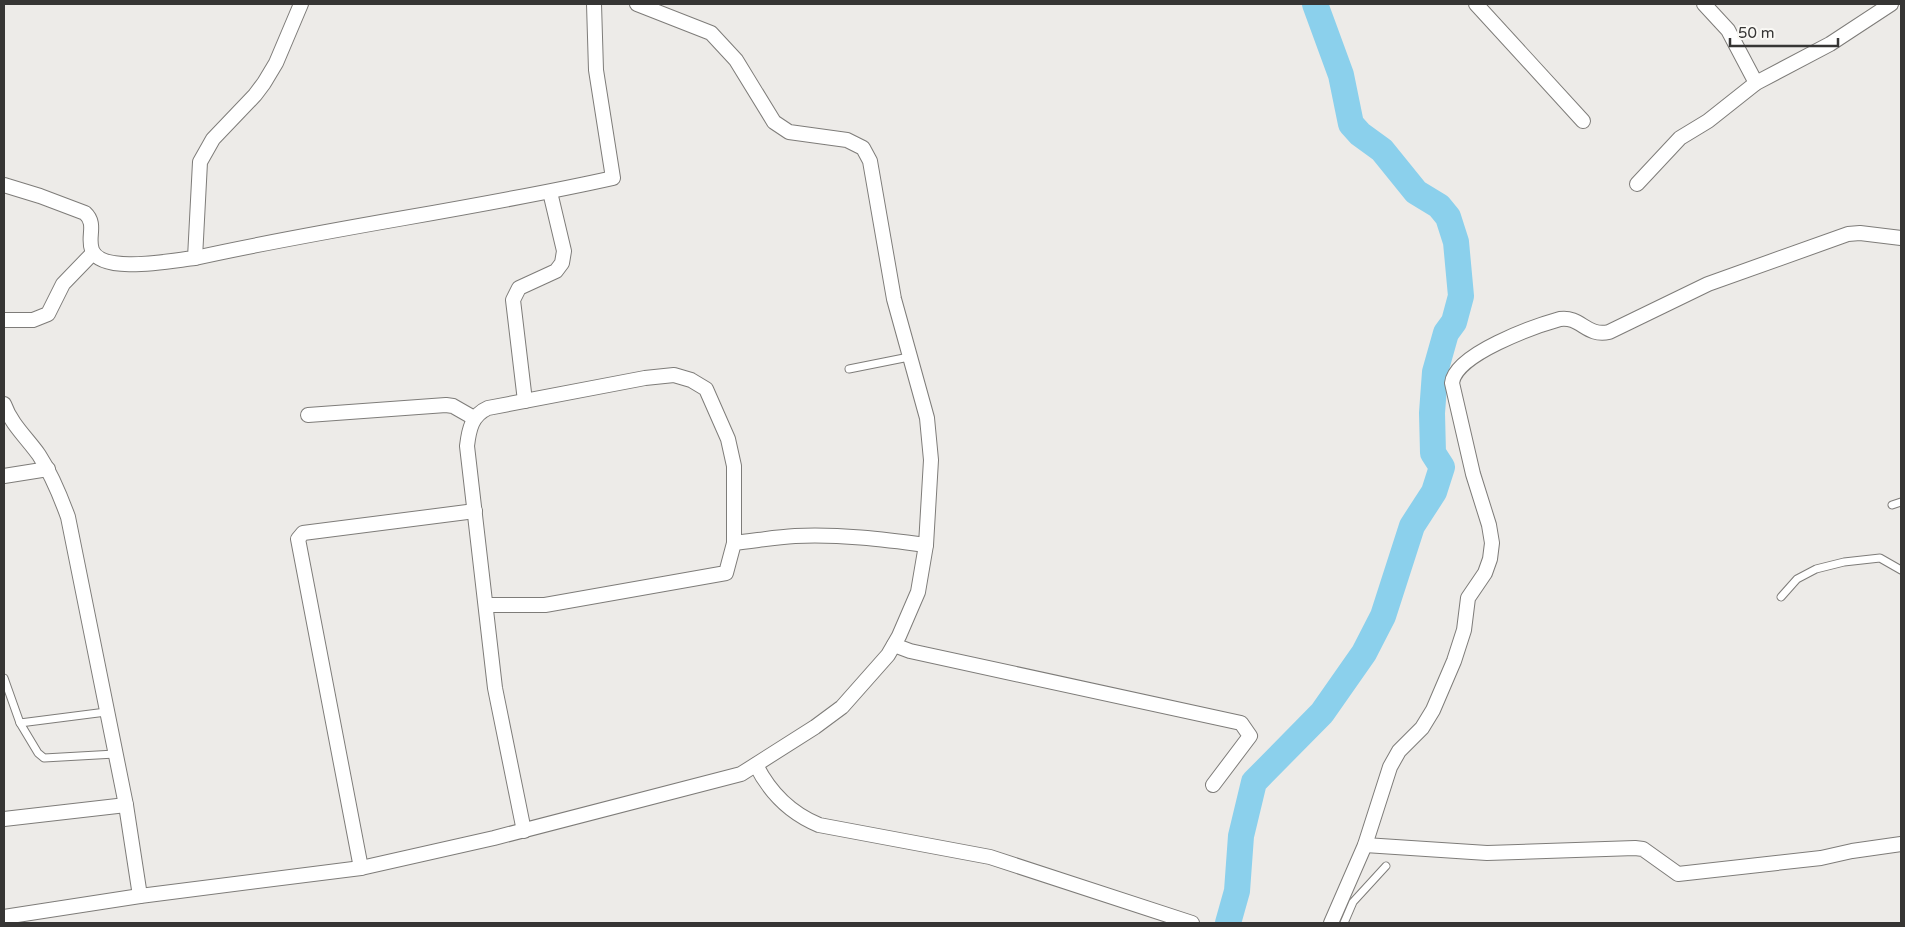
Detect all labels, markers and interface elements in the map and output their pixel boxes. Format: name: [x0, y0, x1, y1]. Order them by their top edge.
scale bar: [1730, 15, 1838, 47]
text: 50 m: [1738, 24, 1775, 42]

